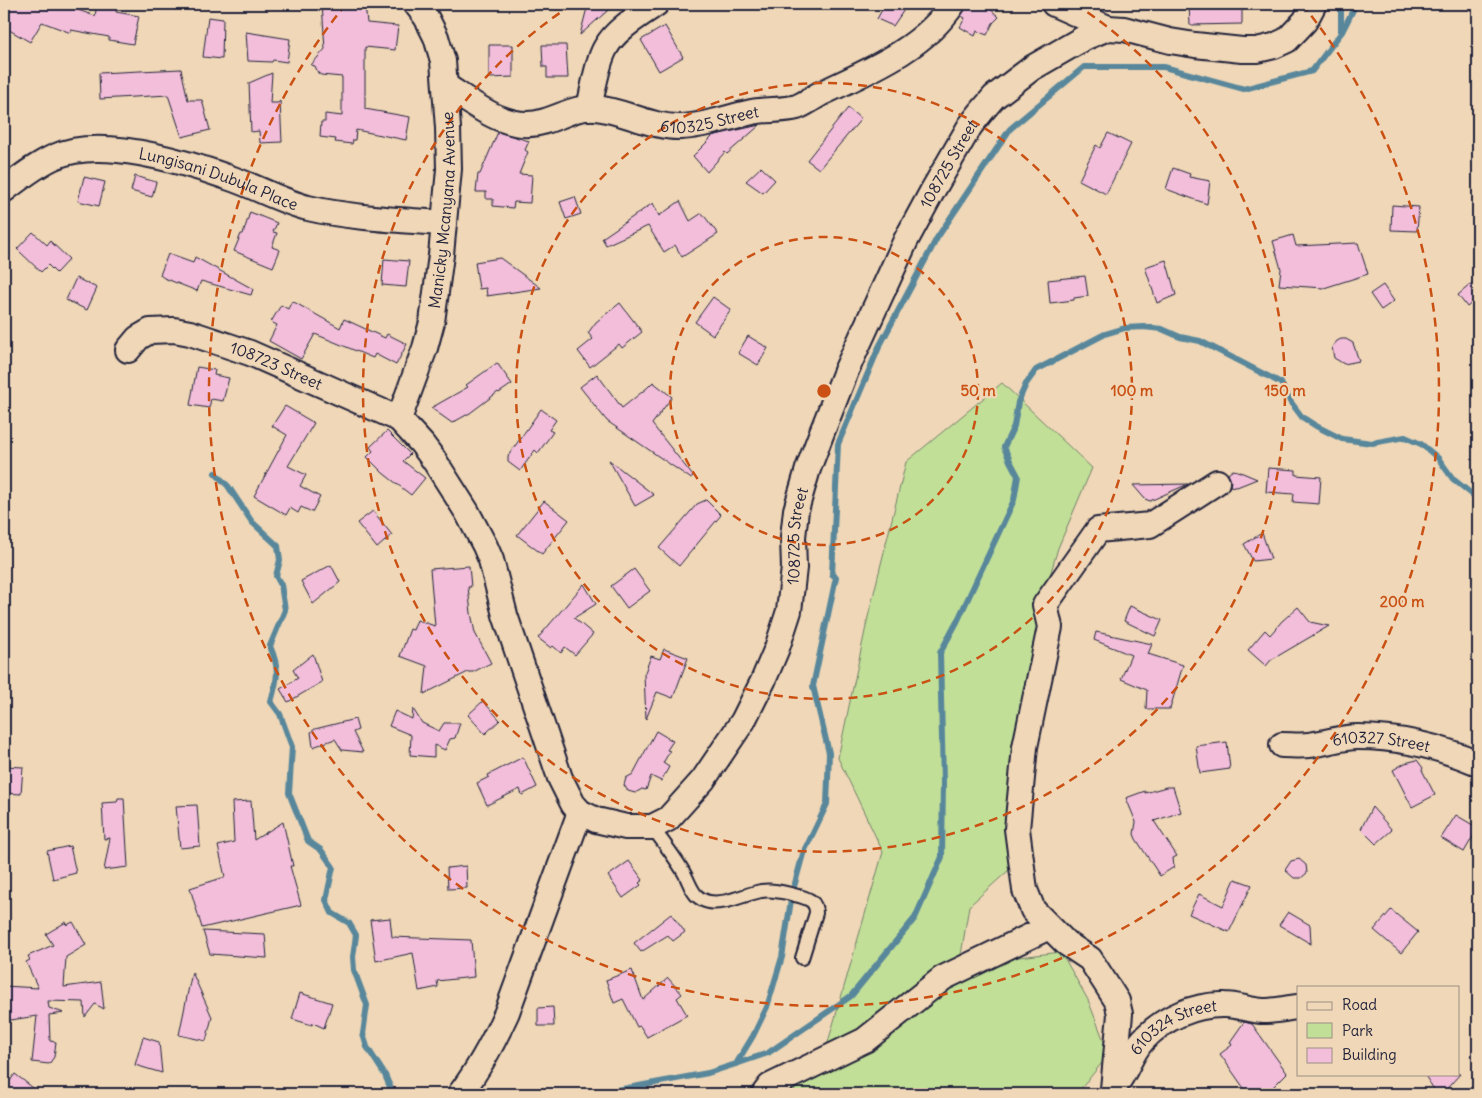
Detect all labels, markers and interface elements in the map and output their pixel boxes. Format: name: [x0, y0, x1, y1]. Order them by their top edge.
street label: 610325 Street: [659, 101, 760, 137]
street label: Manicky Mcanyana Avenue: [424, 111, 459, 310]
street label: 108725 Street: [915, 115, 982, 211]
street label: Lungisani Dubula Place: [137, 143, 301, 214]
street label: 108723 Street: [228, 337, 326, 394]
text: 50 m: [960, 381, 996, 400]
text: 100 m: [1111, 381, 1153, 400]
text: 150 m: [1264, 381, 1306, 400]
centre of rings: [815, 382, 833, 400]
street label: 108725 Street: [782, 484, 812, 586]
text: 200 m: [1380, 592, 1424, 611]
street label: 610327 Street: [1330, 727, 1433, 756]
legend: [1297, 986, 1460, 1076]
street label: 610324 Street: [1125, 995, 1218, 1058]
text: Road: [1342, 995, 1377, 1014]
text: Park: [1342, 1021, 1373, 1040]
text: Building: [1342, 1045, 1397, 1064]

